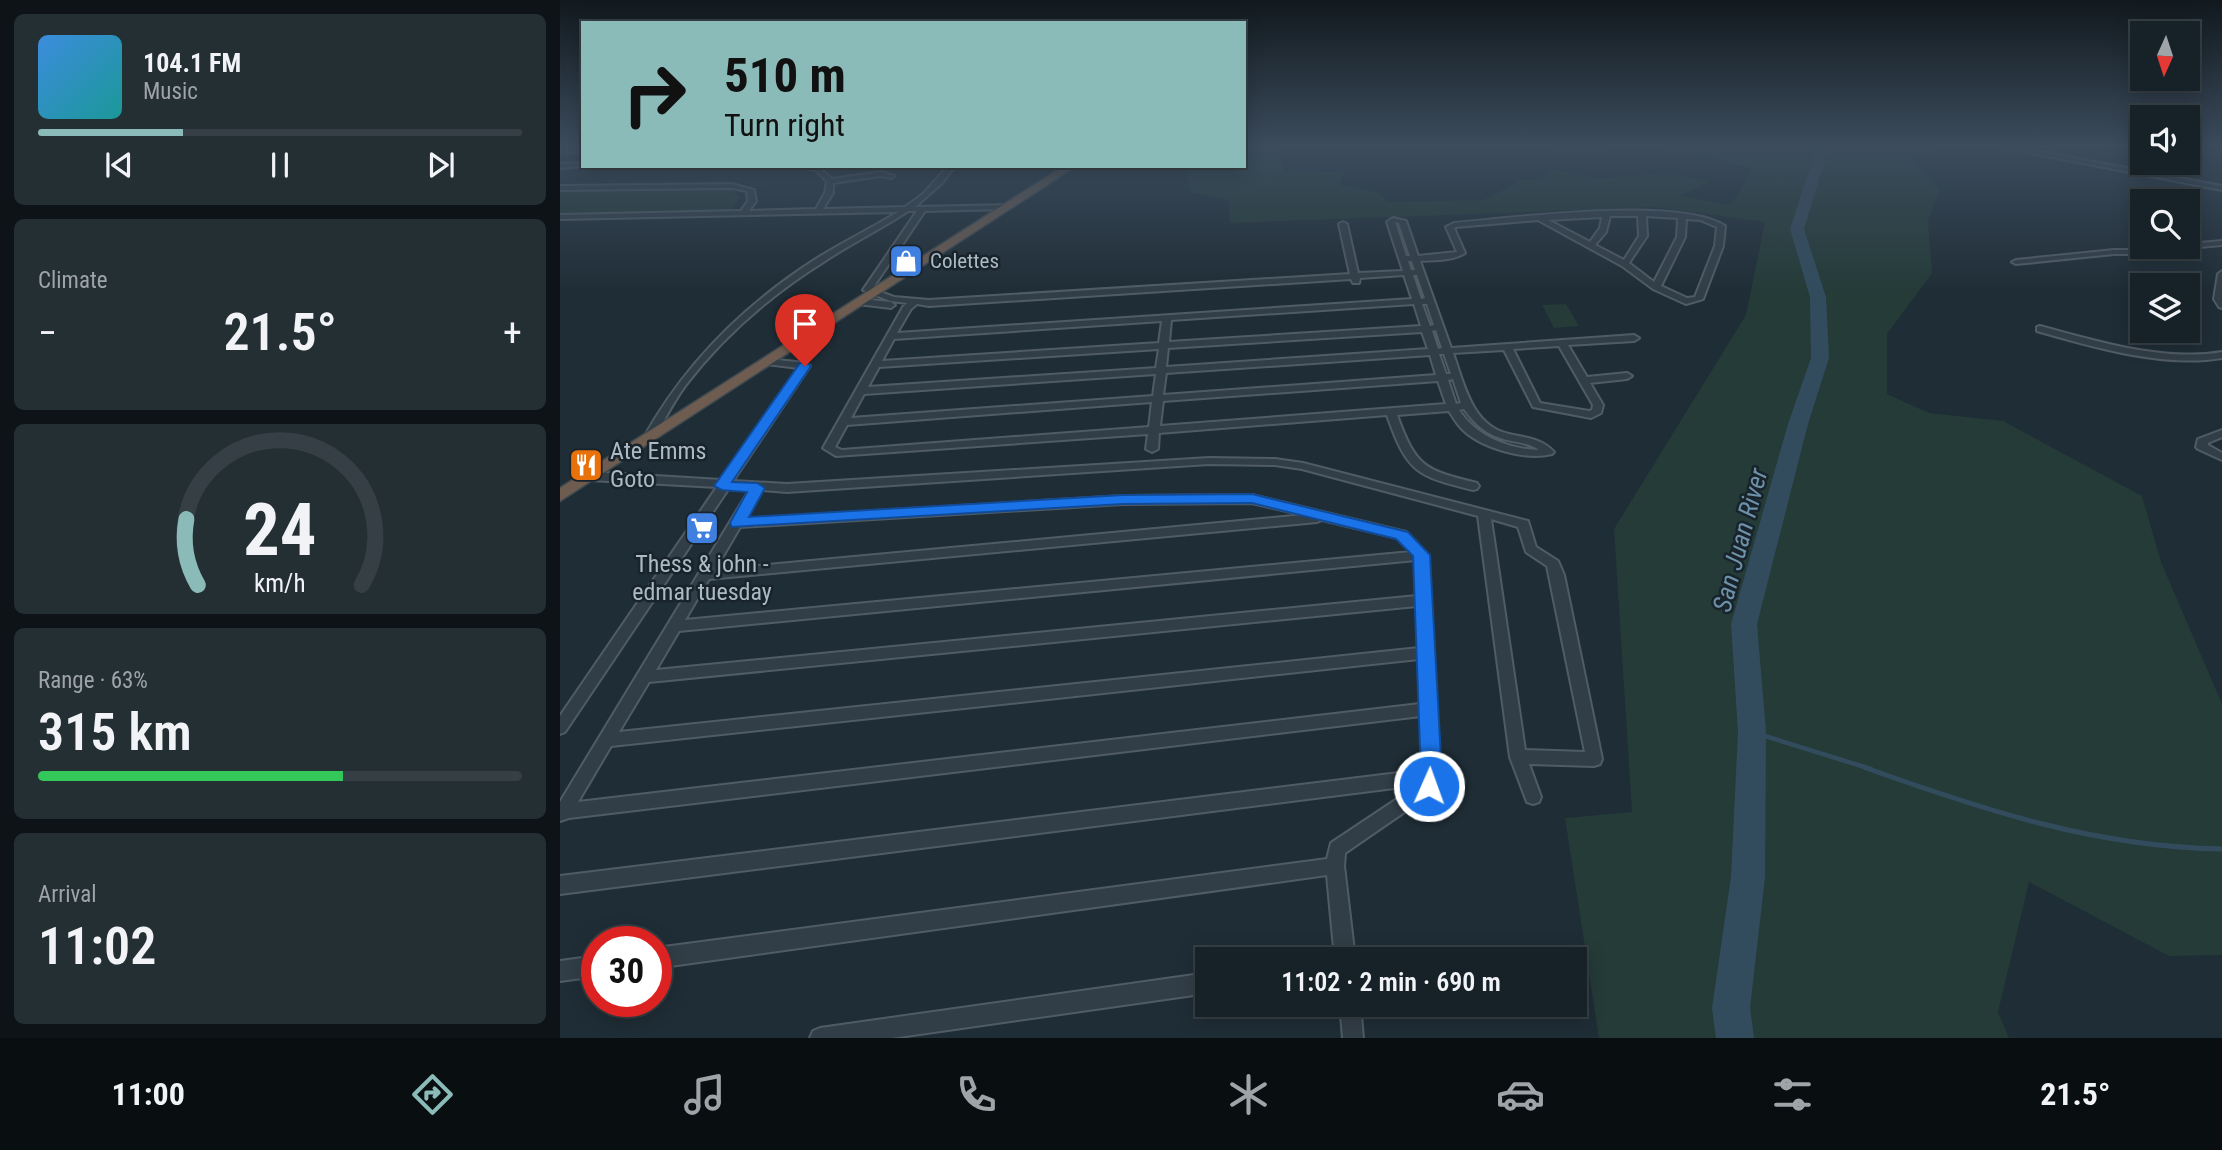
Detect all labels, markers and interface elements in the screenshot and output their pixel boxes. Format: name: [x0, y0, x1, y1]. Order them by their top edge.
north arrow: [2130, 21, 2200, 91]
map controls: [2130, 21, 2200, 343]
text: 510 m: [724, 47, 846, 104]
text: 104.1 FM: [143, 48, 241, 78]
icon: right: [609, 49, 700, 140]
text: Music: [143, 78, 198, 105]
button: sound: [2130, 105, 2200, 175]
text: Turn right: [724, 106, 845, 144]
icon: previous: [100, 146, 138, 184]
icon: pause: [261, 146, 299, 184]
icon: next: [422, 146, 460, 184]
button: search: [2130, 189, 2200, 259]
shop icon: Colettes: [887, 242, 925, 280]
place label: Colettes: [930, 249, 999, 273]
text: Climate: [38, 267, 108, 294]
button: layers: [2130, 273, 2200, 343]
pin: [775, 294, 835, 366]
text: 21.5°: [223, 302, 337, 363]
icon: arrive: [786, 305, 824, 343]
text: −: [38, 311, 57, 355]
text: +: [503, 311, 522, 355]
place label: Ate Emms Goto: [610, 437, 707, 493]
restaurant icon: Ate Emms Goto: [567, 446, 605, 484]
water label: San Juan River: [1706, 464, 1774, 615]
text: 24: [243, 487, 317, 573]
supermarket icon: Thess & john - edmar tuesday: [683, 509, 721, 547]
place label: Thess & john - edmar tuesday: [632, 550, 772, 606]
text: km/h: [254, 569, 306, 598]
text: Range · 63%: [38, 667, 148, 694]
text: 315 km: [38, 702, 192, 763]
position arrow: [1392, 749, 1466, 823]
text: Arrival: [38, 881, 97, 908]
text: 11:02: [38, 916, 156, 977]
speed limit sign: 30: [581, 926, 672, 1017]
text: 11:02 · 2 min · 690 m: [1281, 967, 1501, 997]
icon: directions: [408, 1070, 457, 1119]
icon: music: [680, 1070, 729, 1119]
icon: phone: [952, 1070, 1001, 1119]
icon: climate: [1224, 1070, 1273, 1119]
icon: car: [1496, 1070, 1545, 1119]
icon: filters: [1768, 1070, 1817, 1119]
text: 11:00: [112, 1075, 185, 1113]
text: 21.5°: [2040, 1075, 2110, 1113]

